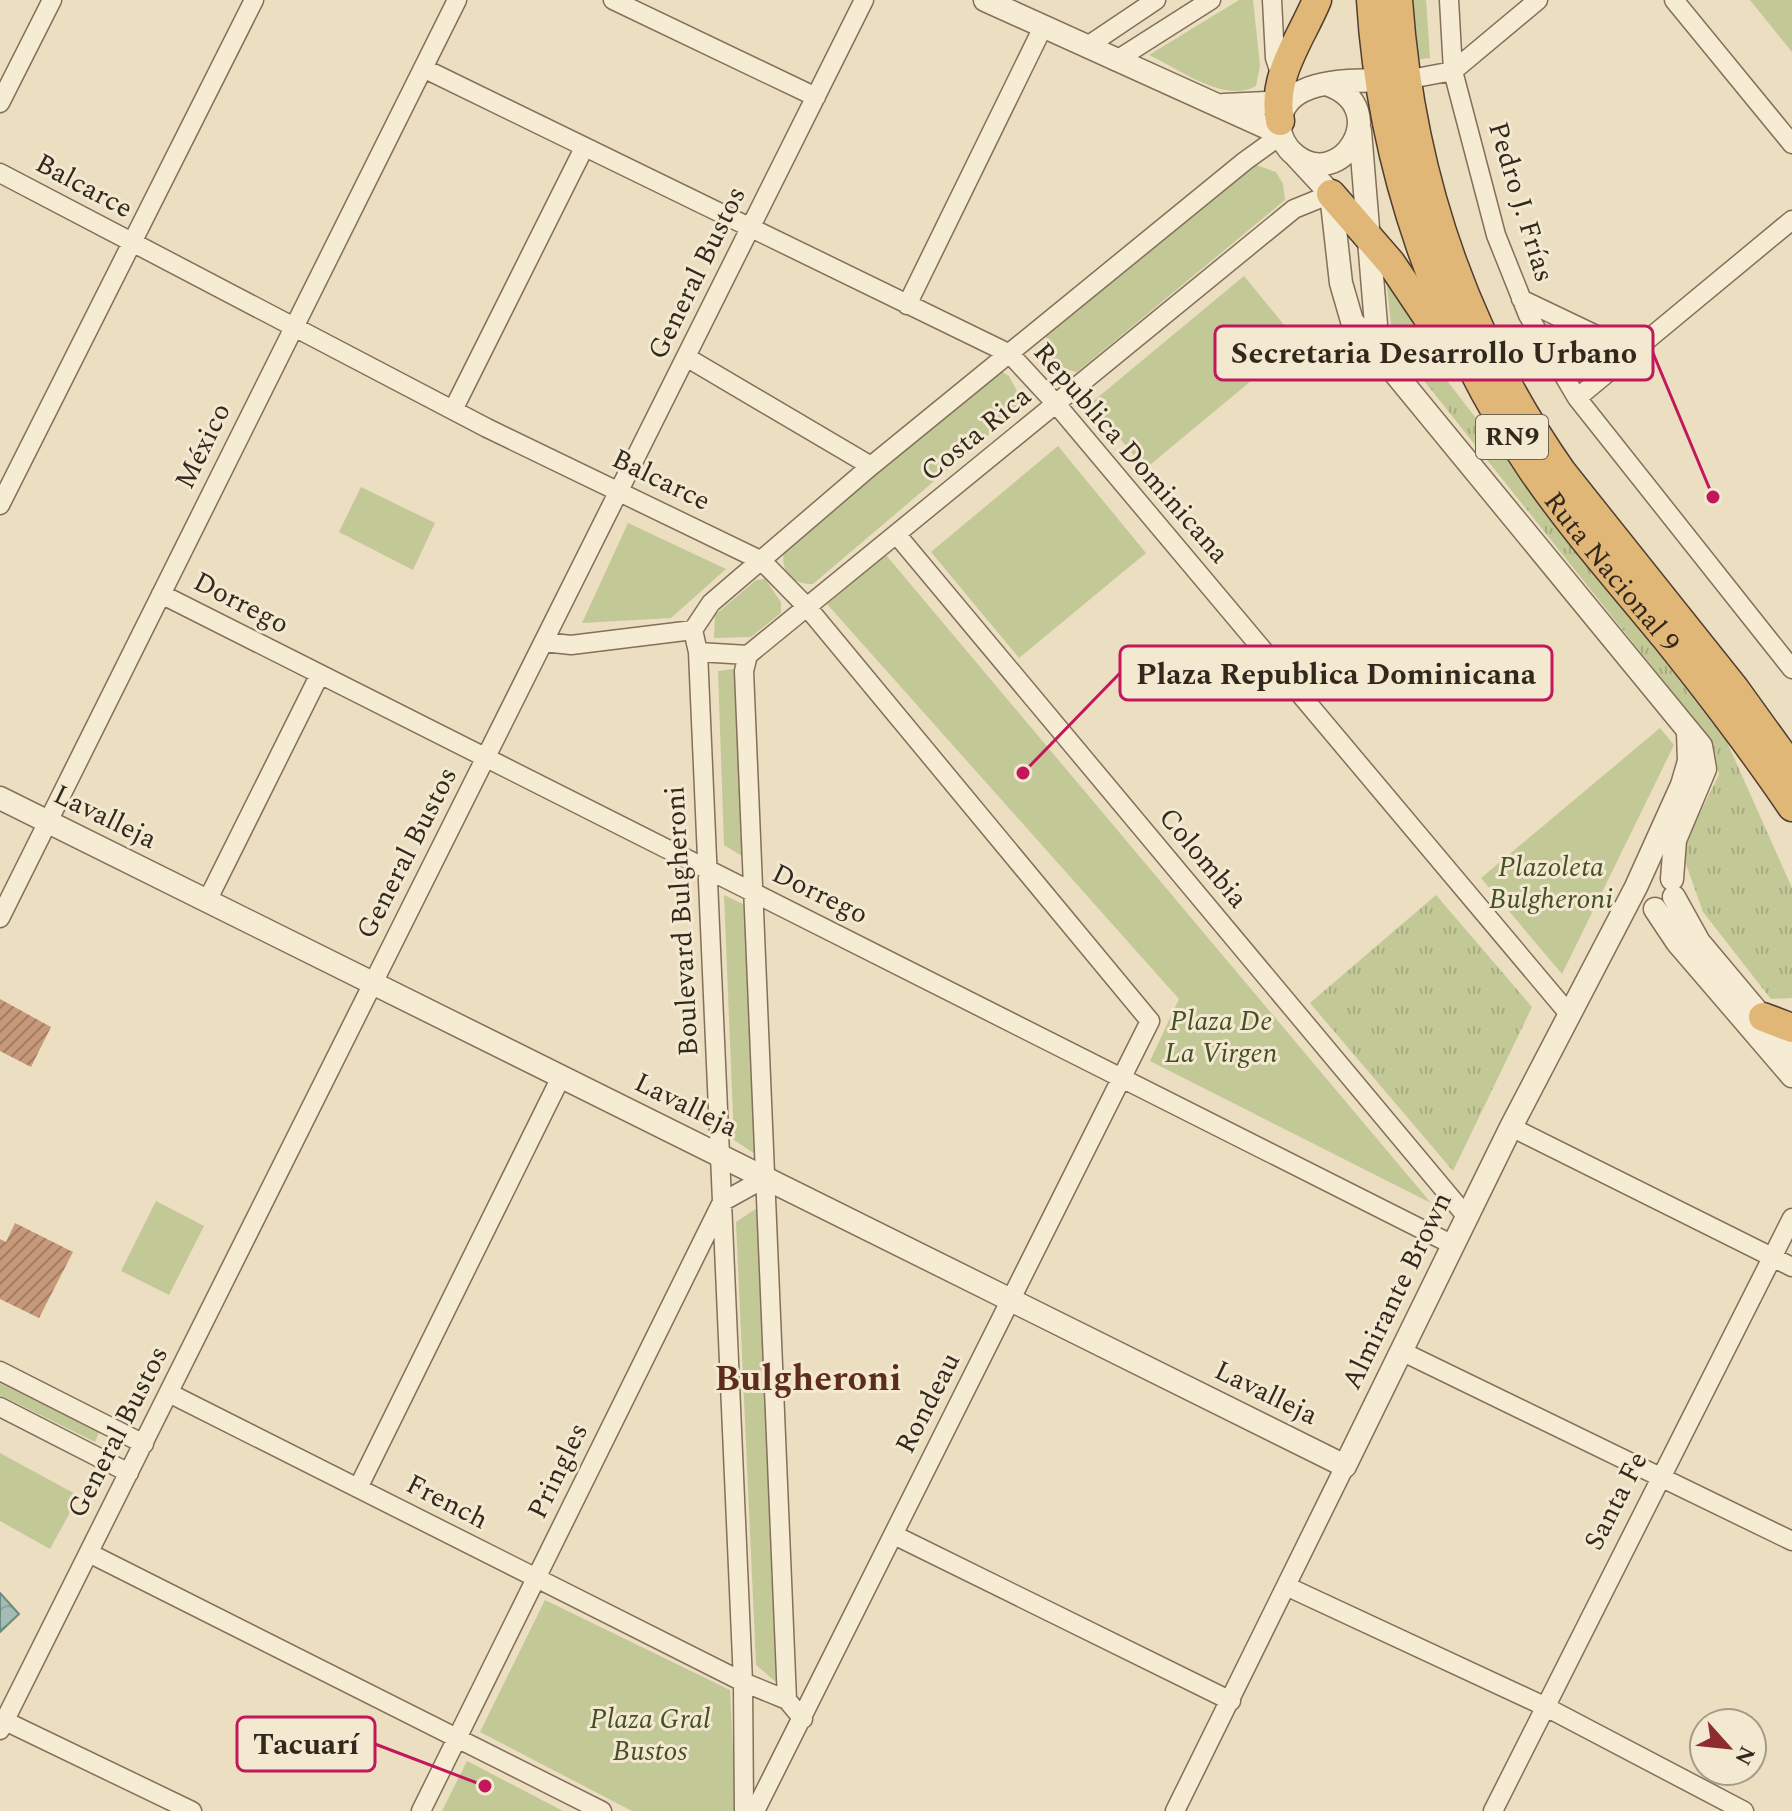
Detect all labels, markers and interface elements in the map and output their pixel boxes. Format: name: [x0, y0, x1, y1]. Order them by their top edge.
street label: Pedro J. Frías: [1476, 117, 1566, 287]
street label: Balcarce: [27, 142, 141, 230]
street label: General Bustos: [636, 179, 758, 367]
callout: Secretaria Desarrollo Urbano: [1215, 326, 1653, 380]
text: Secretaria Desarrollo Urbano: [1231, 331, 1637, 377]
street label: Republica Dominicana: [1022, 333, 1240, 574]
street label: Costa Rica: [911, 375, 1041, 492]
street label: México: [164, 396, 242, 496]
road number: RN9: [1476, 415, 1548, 459]
street label: Balcarce: [604, 438, 718, 522]
street label: Ruta Nacional 9: [1533, 482, 1691, 662]
street label: Dorrego: [185, 561, 297, 645]
callout: Plaza Republica Dominicana: [1120, 646, 1552, 700]
text: Plaza Republica Dominicana: [1136, 652, 1537, 698]
street label: General Bustos: [345, 759, 469, 947]
street label: Lavalleja: [46, 773, 165, 861]
street label: Boulevard Bulgheroni: [653, 785, 711, 1057]
street label: Colombia: [1148, 798, 1258, 918]
park label: Plazoleta Bulgheroni: [1489, 846, 1613, 921]
street label: Dorrego: [764, 852, 876, 936]
park label: Plaza De La Virgen: [1164, 1000, 1278, 1075]
street label: Lavalleja: [627, 1061, 746, 1149]
street label: Almirante Brown: [1330, 1185, 1464, 1397]
street label: General Bustos: [56, 1338, 180, 1526]
street label: Rondeau: [884, 1345, 972, 1461]
street label: Lavalleja: [1207, 1349, 1326, 1437]
district label: Bulgheroni: [715, 1352, 901, 1407]
street label: Pringles: [516, 1416, 600, 1526]
street label: Santa Fe: [1573, 1444, 1659, 1558]
street label: French: [398, 1463, 496, 1541]
park label: Plaza Gral Bustos: [590, 1698, 711, 1773]
north arrow: [1688, 1707, 1768, 1787]
callout: Tacuarí: [237, 1717, 375, 1771]
text: Tacuarí: [253, 1722, 360, 1768]
text: N: [1726, 1740, 1763, 1771]

